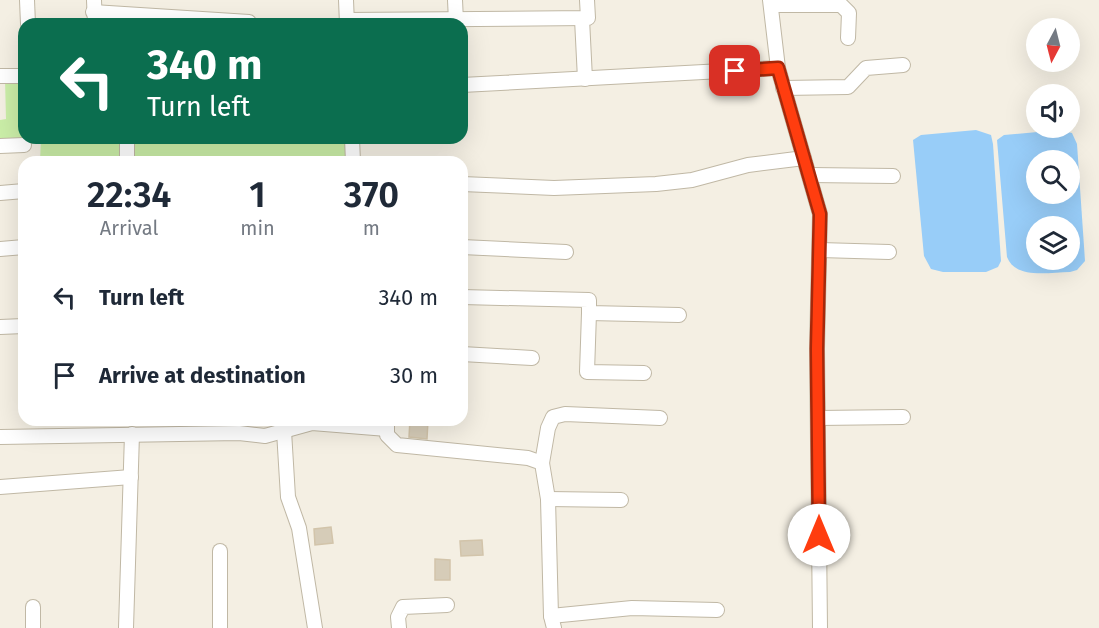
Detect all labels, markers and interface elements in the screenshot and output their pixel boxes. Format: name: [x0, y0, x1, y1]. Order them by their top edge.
north arrow: [1026, 18, 1080, 72]
map controls: [1026, 18, 1080, 270]
text: 340 m: [147, 40, 263, 90]
icon: left: [48, 42, 126, 120]
pin: [709, 45, 760, 96]
icon: arrive: [718, 54, 751, 87]
button: sound: [1026, 84, 1080, 138]
text: Turn left: [147, 91, 250, 123]
button: search: [1026, 150, 1080, 204]
text: 22:34: [87, 173, 171, 217]
text: 1: [249, 173, 266, 217]
text: 370: [344, 173, 399, 217]
text: Arrival: [100, 216, 158, 240]
text: min: [240, 216, 275, 240]
text: m: [363, 216, 380, 240]
button: layers: [1026, 216, 1080, 270]
icon: left: [48, 281, 81, 314]
text: Turn left: [99, 284, 184, 311]
text: 340 m: [378, 284, 438, 311]
icon: arrive: [48, 359, 81, 392]
text: Arrive at destination: [99, 362, 306, 389]
text: 30 m: [390, 362, 438, 389]
position arrow: [787, 503, 851, 567]

